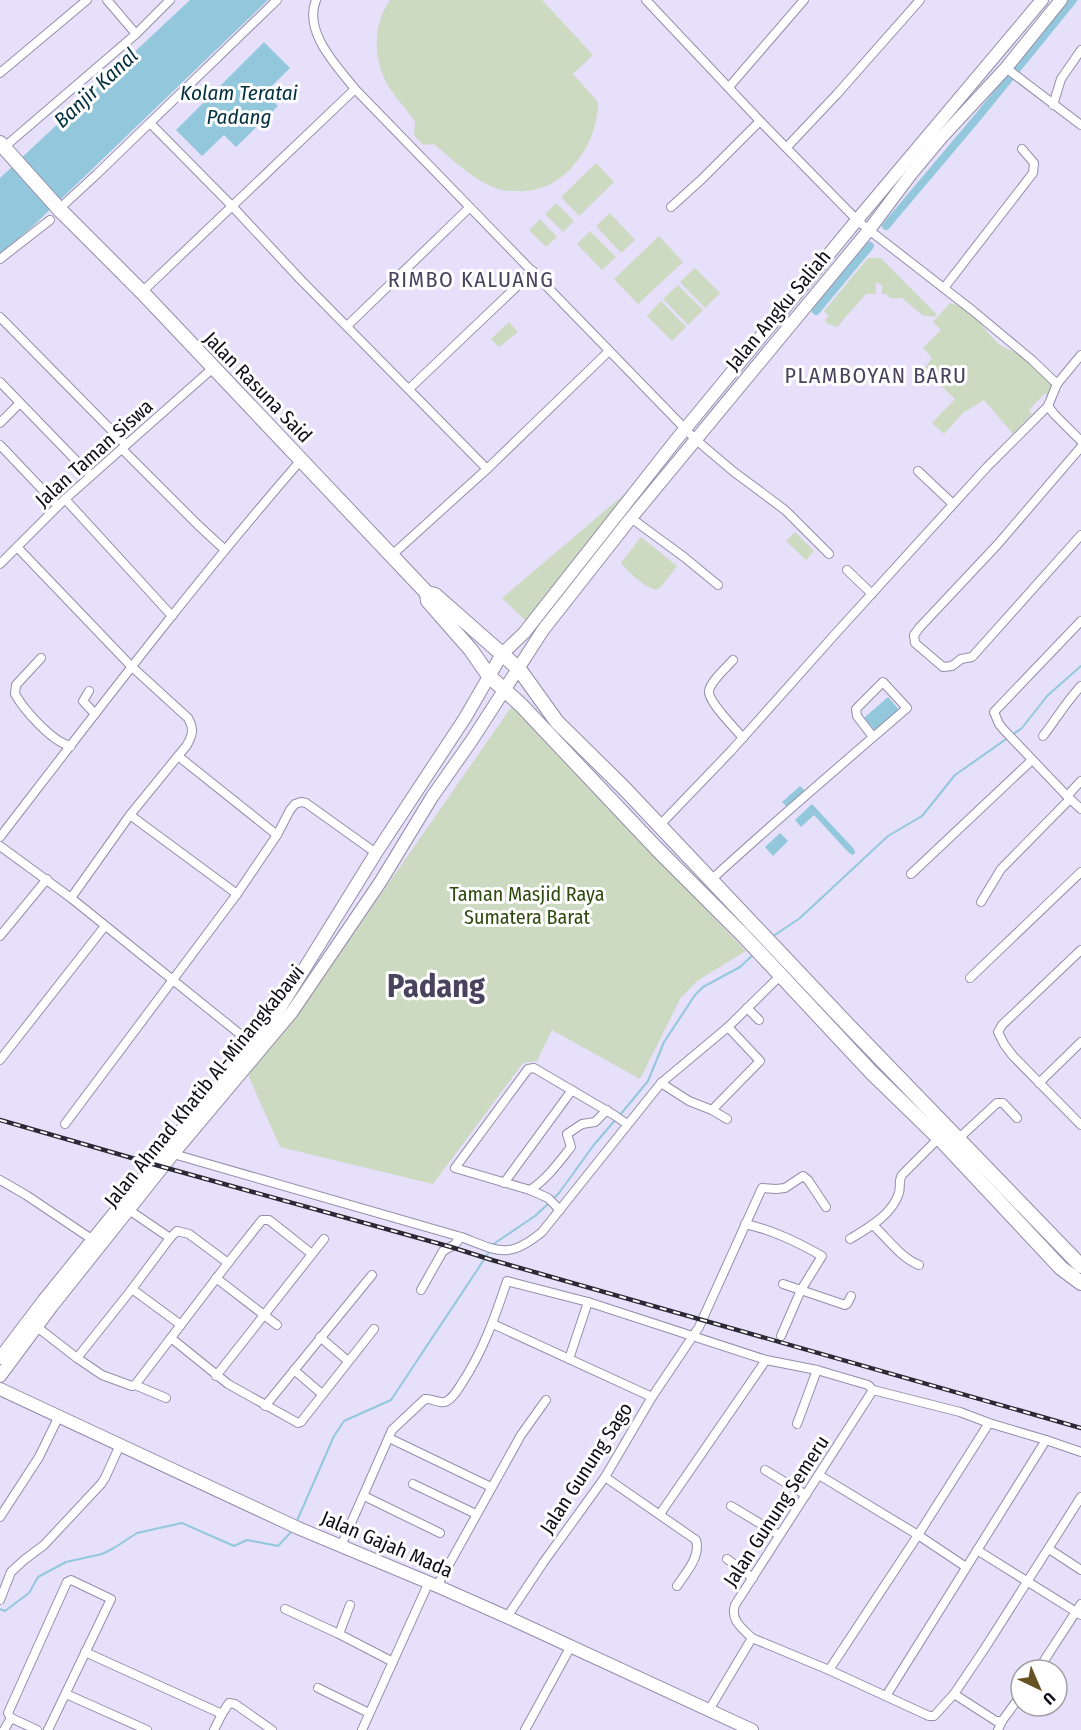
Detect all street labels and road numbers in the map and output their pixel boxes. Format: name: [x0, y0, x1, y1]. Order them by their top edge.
street label: Jalan Angku Saliah: [721, 245, 835, 375]
street label: Jalan Rasuna Said: [199, 326, 317, 448]
street label: Jalan Taman Siswa: [30, 394, 158, 512]
street label: Jalan Ahmad Khatib Al-Minangkabawi: [99, 960, 309, 1212]
street label: Jalan Gunung Sago: [535, 1398, 637, 1538]
street label: Jalan Gunung Semeru: [718, 1431, 834, 1591]
street label: Jalan Gajah Mada: [317, 1505, 457, 1583]

